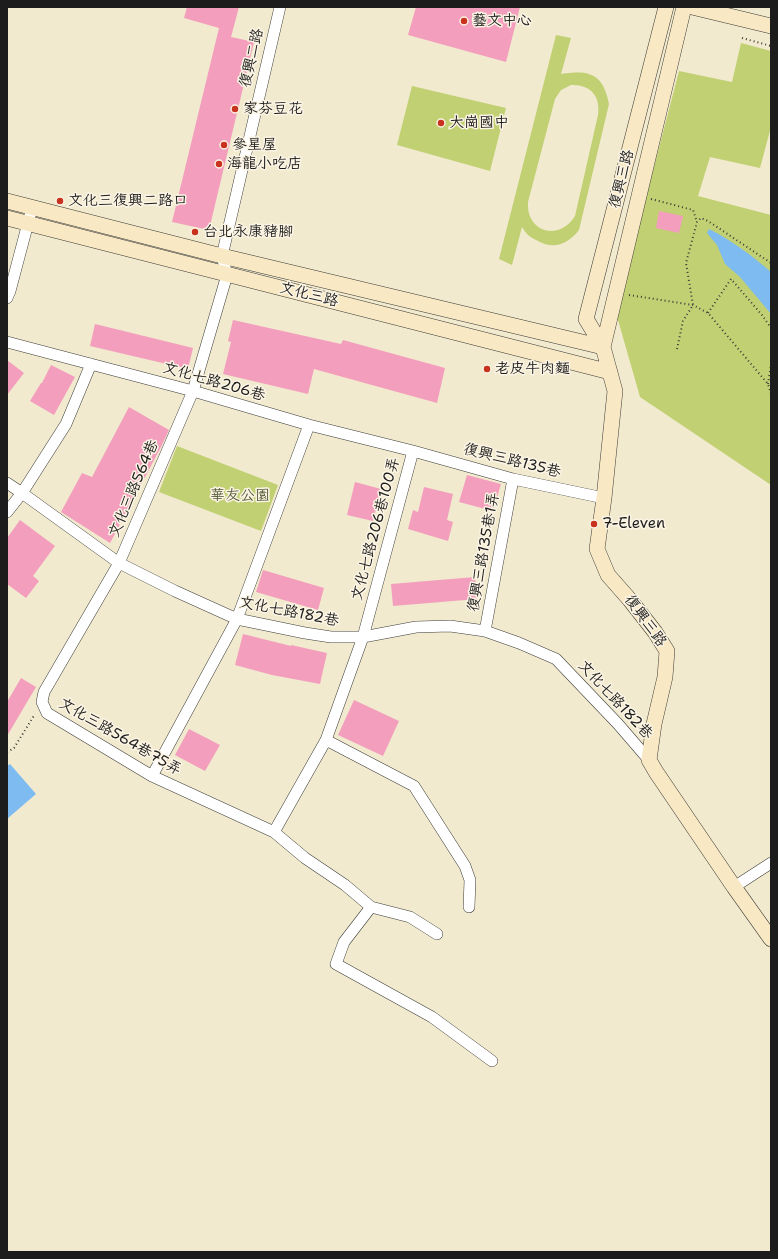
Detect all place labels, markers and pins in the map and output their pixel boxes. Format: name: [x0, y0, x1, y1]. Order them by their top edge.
place label: 藝文中心: [472, 12, 532, 30]
marker: 藝文中心: [459, 16, 469, 26]
place label: 家芬豆花: [243, 100, 303, 118]
marker: 家芬豆花: [230, 104, 240, 114]
place label: 大崗國中: [449, 114, 509, 132]
marker: 大崗國中: [436, 118, 446, 128]
place label: 參星屋: [232, 136, 277, 154]
marker: 參星屋: [219, 140, 229, 150]
place label: 海龍小吃店: [227, 155, 302, 173]
marker: 海龍小吃店: [214, 159, 224, 169]
place label: 文化三復興二路口: [68, 192, 188, 210]
marker: 文化三復興二路口: [55, 196, 65, 206]
place label: 台北永康豬腳: [203, 223, 293, 241]
marker: 台北永康豬腳: [190, 227, 200, 237]
place label: 老皮牛肉麵: [495, 360, 570, 378]
marker: 老皮牛肉麵: [482, 364, 492, 374]
place label: 7-Eleven: [602, 515, 665, 533]
marker: 7-Eleven: [589, 519, 599, 529]

